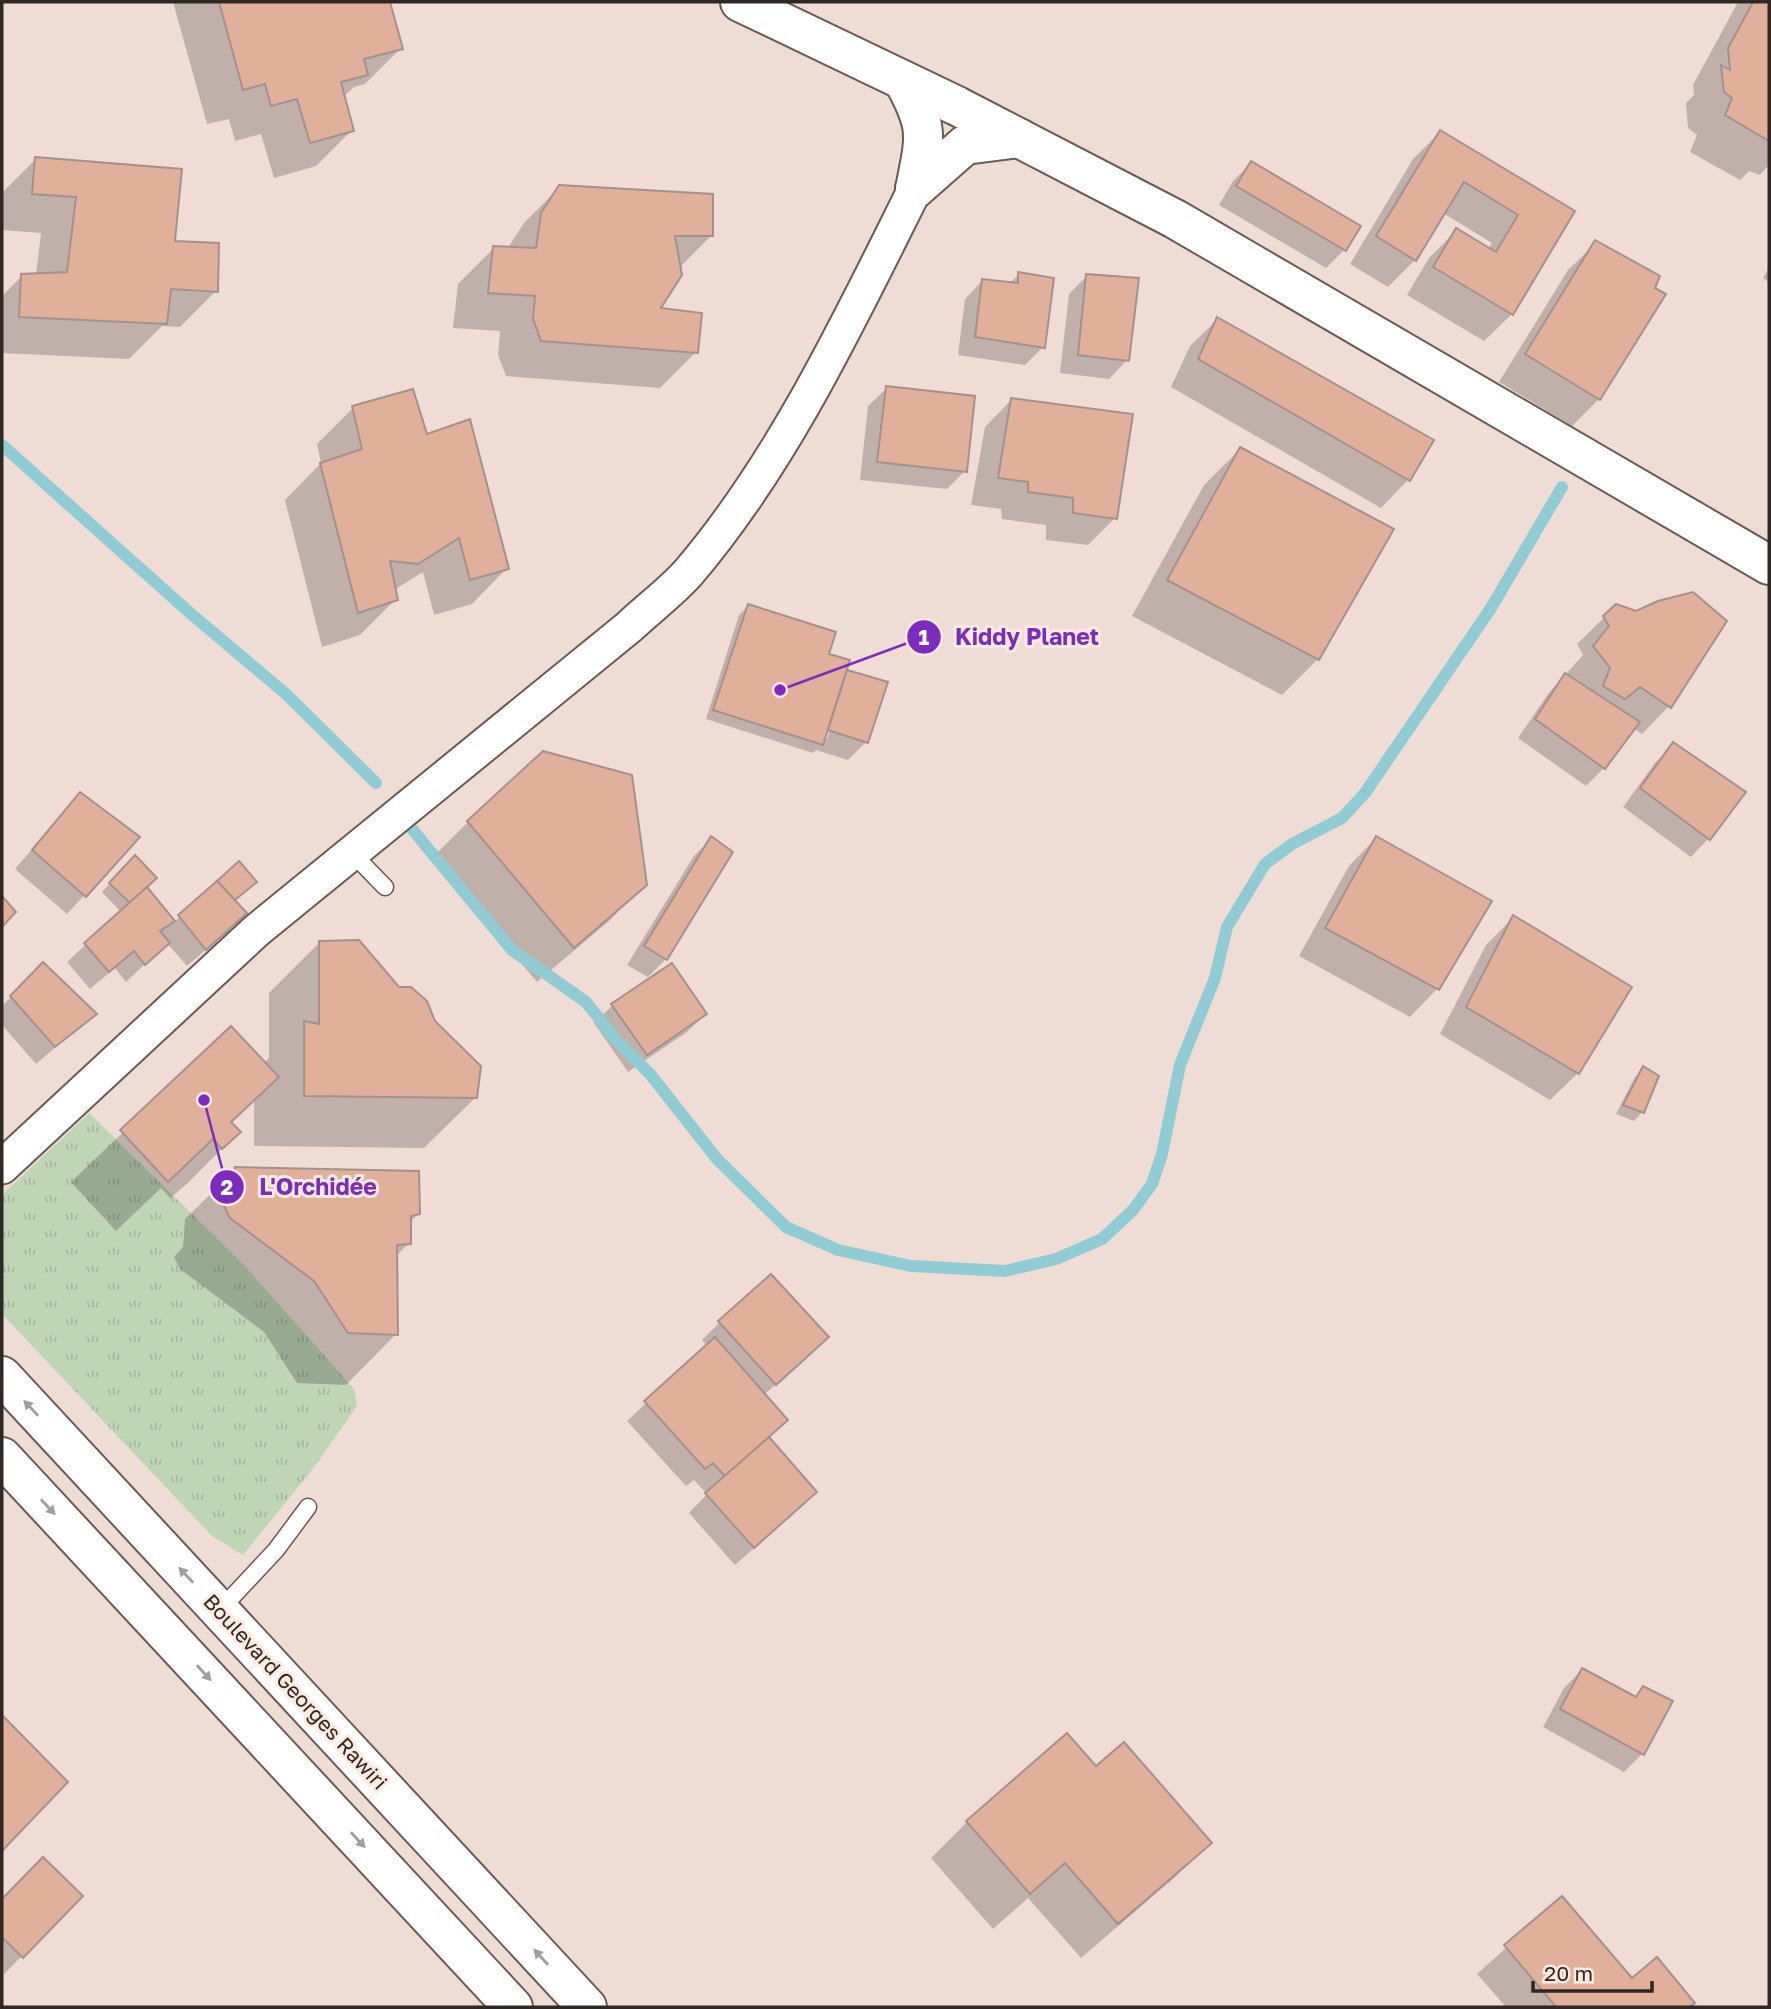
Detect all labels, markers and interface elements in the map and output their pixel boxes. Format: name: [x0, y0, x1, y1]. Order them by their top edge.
callout: Kiddy Planet: [906, 615, 1113, 659]
text: Kiddy Planet: [955, 622, 1099, 650]
text: 1: [919, 624, 930, 650]
callout: L'Orchidée: [210, 1165, 391, 1209]
text: L'Orchidée: [259, 1172, 377, 1200]
text: 2: [221, 1174, 234, 1200]
one-way arrow: [23, 1399, 39, 1417]
one-way arrow: [40, 1498, 56, 1515]
one-way arrow: [178, 1566, 194, 1584]
street label: Boulevard Georges Rawiri: [198, 1588, 393, 1795]
one-way arrow: [195, 1664, 211, 1681]
one-way arrow: [350, 1831, 366, 1848]
one-way arrow: [533, 1948, 549, 1966]
scale bar: [1533, 1950, 1652, 1994]
text: 20 m: [1544, 1960, 1593, 1986]

